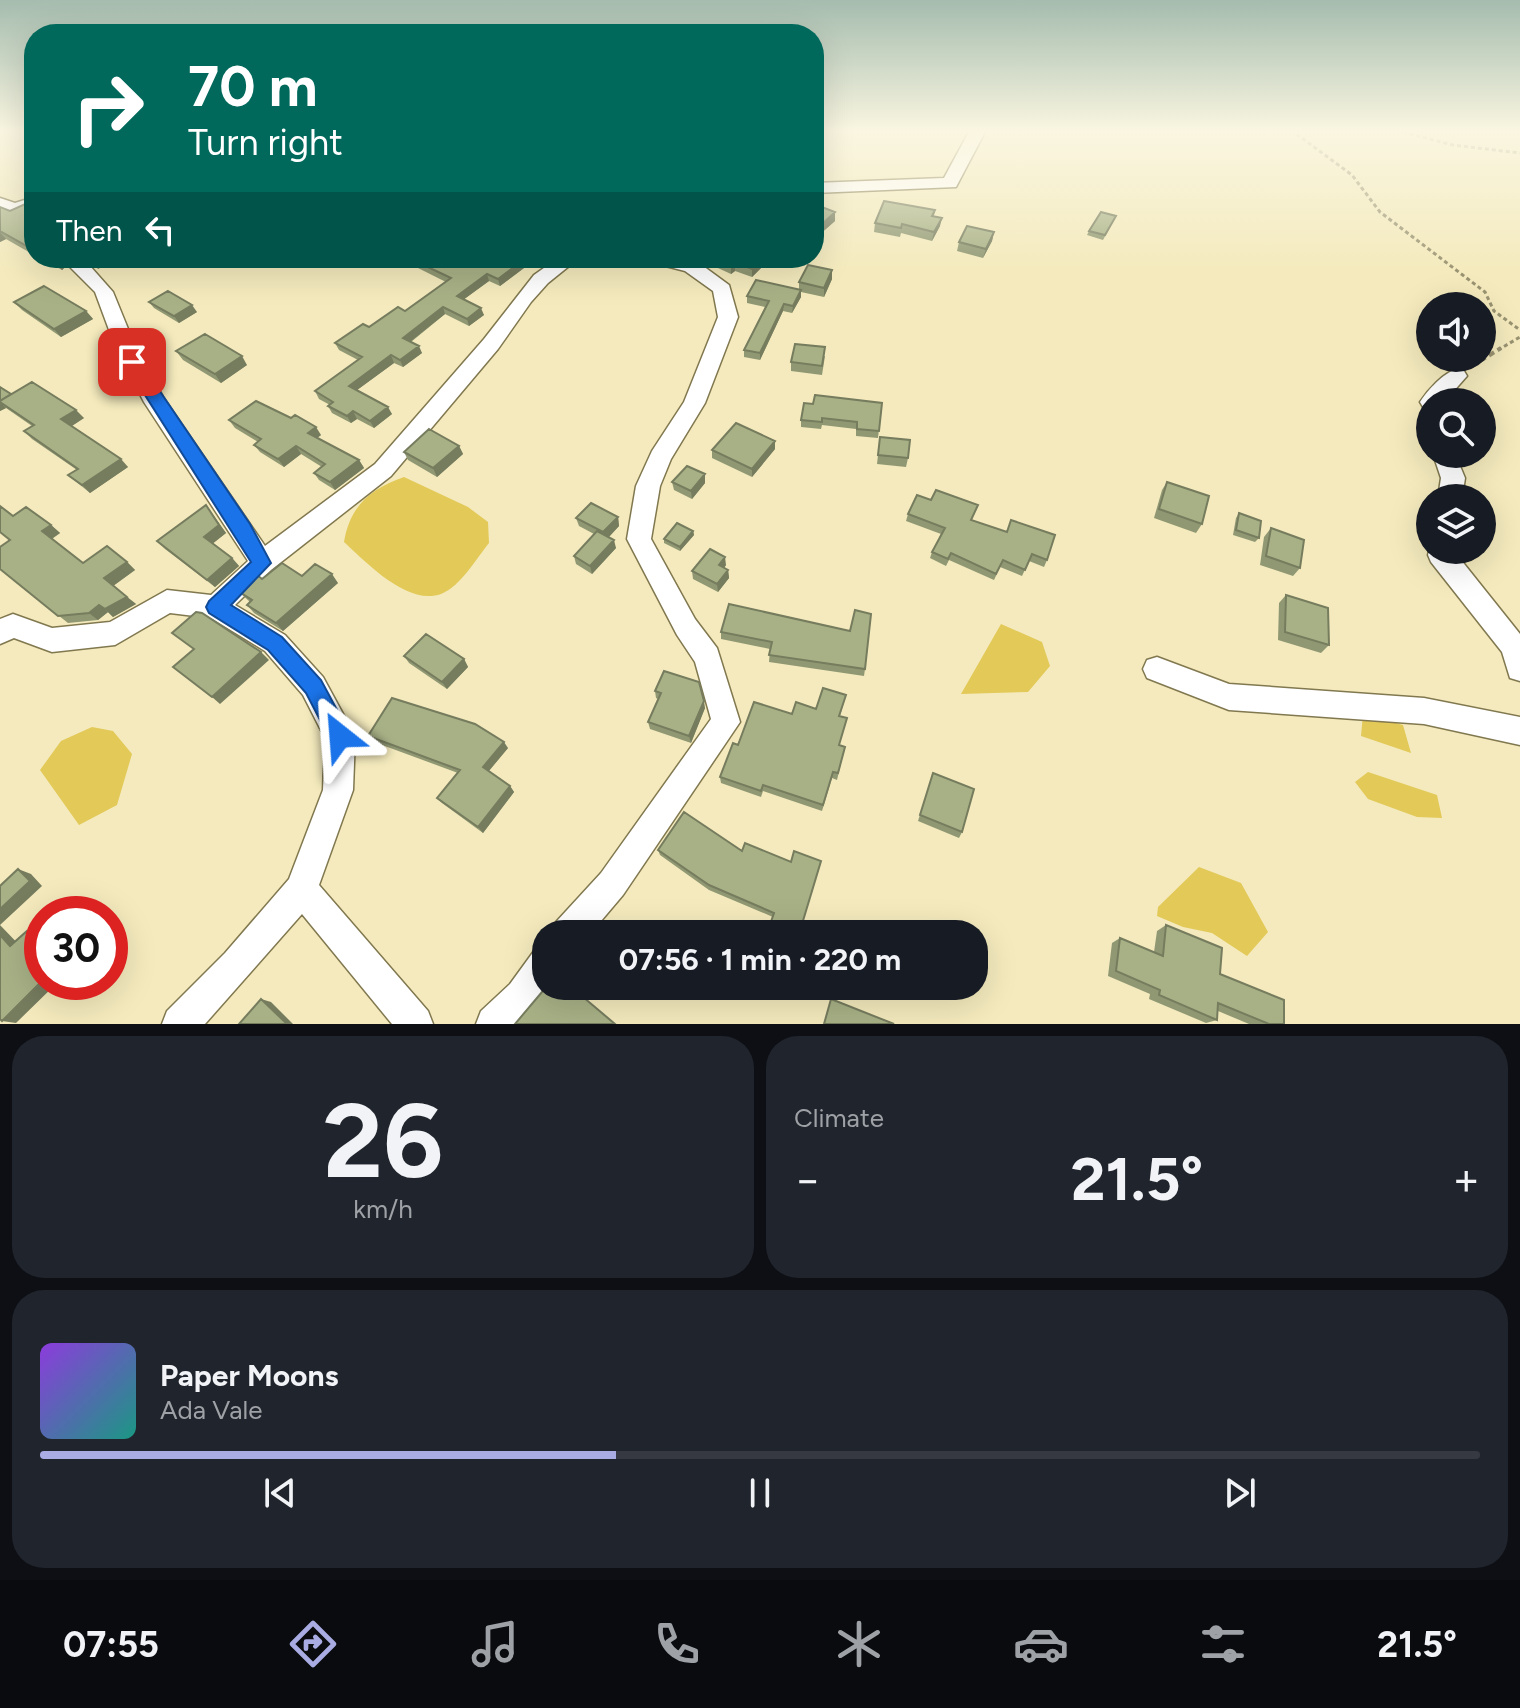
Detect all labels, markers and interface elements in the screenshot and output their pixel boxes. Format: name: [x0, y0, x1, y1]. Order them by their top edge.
text: 70 m: [188, 53, 318, 120]
icon: right: [56, 56, 160, 160]
text: Turn right: [188, 121, 343, 164]
icon: left: [138, 208, 182, 252]
text: Then: [56, 212, 122, 249]
map controls: [1416, 292, 1496, 564]
button: sound: [1416, 292, 1496, 372]
pin: [98, 328, 166, 396]
icon: arrive: [110, 340, 154, 384]
button: search: [1416, 388, 1496, 468]
button: layers: [1416, 484, 1496, 564]
position arrow: [298, 694, 382, 778]
speed limit sign: 30: [24, 896, 128, 1000]
text: 07:56 · 1 min · 220 m: [619, 941, 901, 978]
text: 26: [323, 1078, 443, 1203]
text: Climate: [794, 1102, 884, 1134]
text: 21.5°: [1071, 1143, 1203, 1215]
text: −: [794, 1153, 821, 1206]
text: +: [1453, 1153, 1480, 1206]
text: km/h: [353, 1193, 413, 1225]
text: Paper Moons: [160, 1357, 339, 1394]
text: Ada Vale: [160, 1394, 263, 1426]
icon: previous: [258, 1471, 302, 1515]
icon: pause: [738, 1471, 782, 1515]
icon: next: [1218, 1471, 1262, 1515]
icon: directions: [285, 1616, 341, 1672]
icon: music: [467, 1616, 523, 1672]
icon: phone: [649, 1616, 705, 1672]
icon: climate: [831, 1616, 887, 1672]
icon: car: [1013, 1616, 1069, 1672]
icon: filters: [1195, 1616, 1251, 1672]
text: 07:55: [63, 1623, 159, 1666]
text: 21.5°: [1377, 1623, 1457, 1666]

